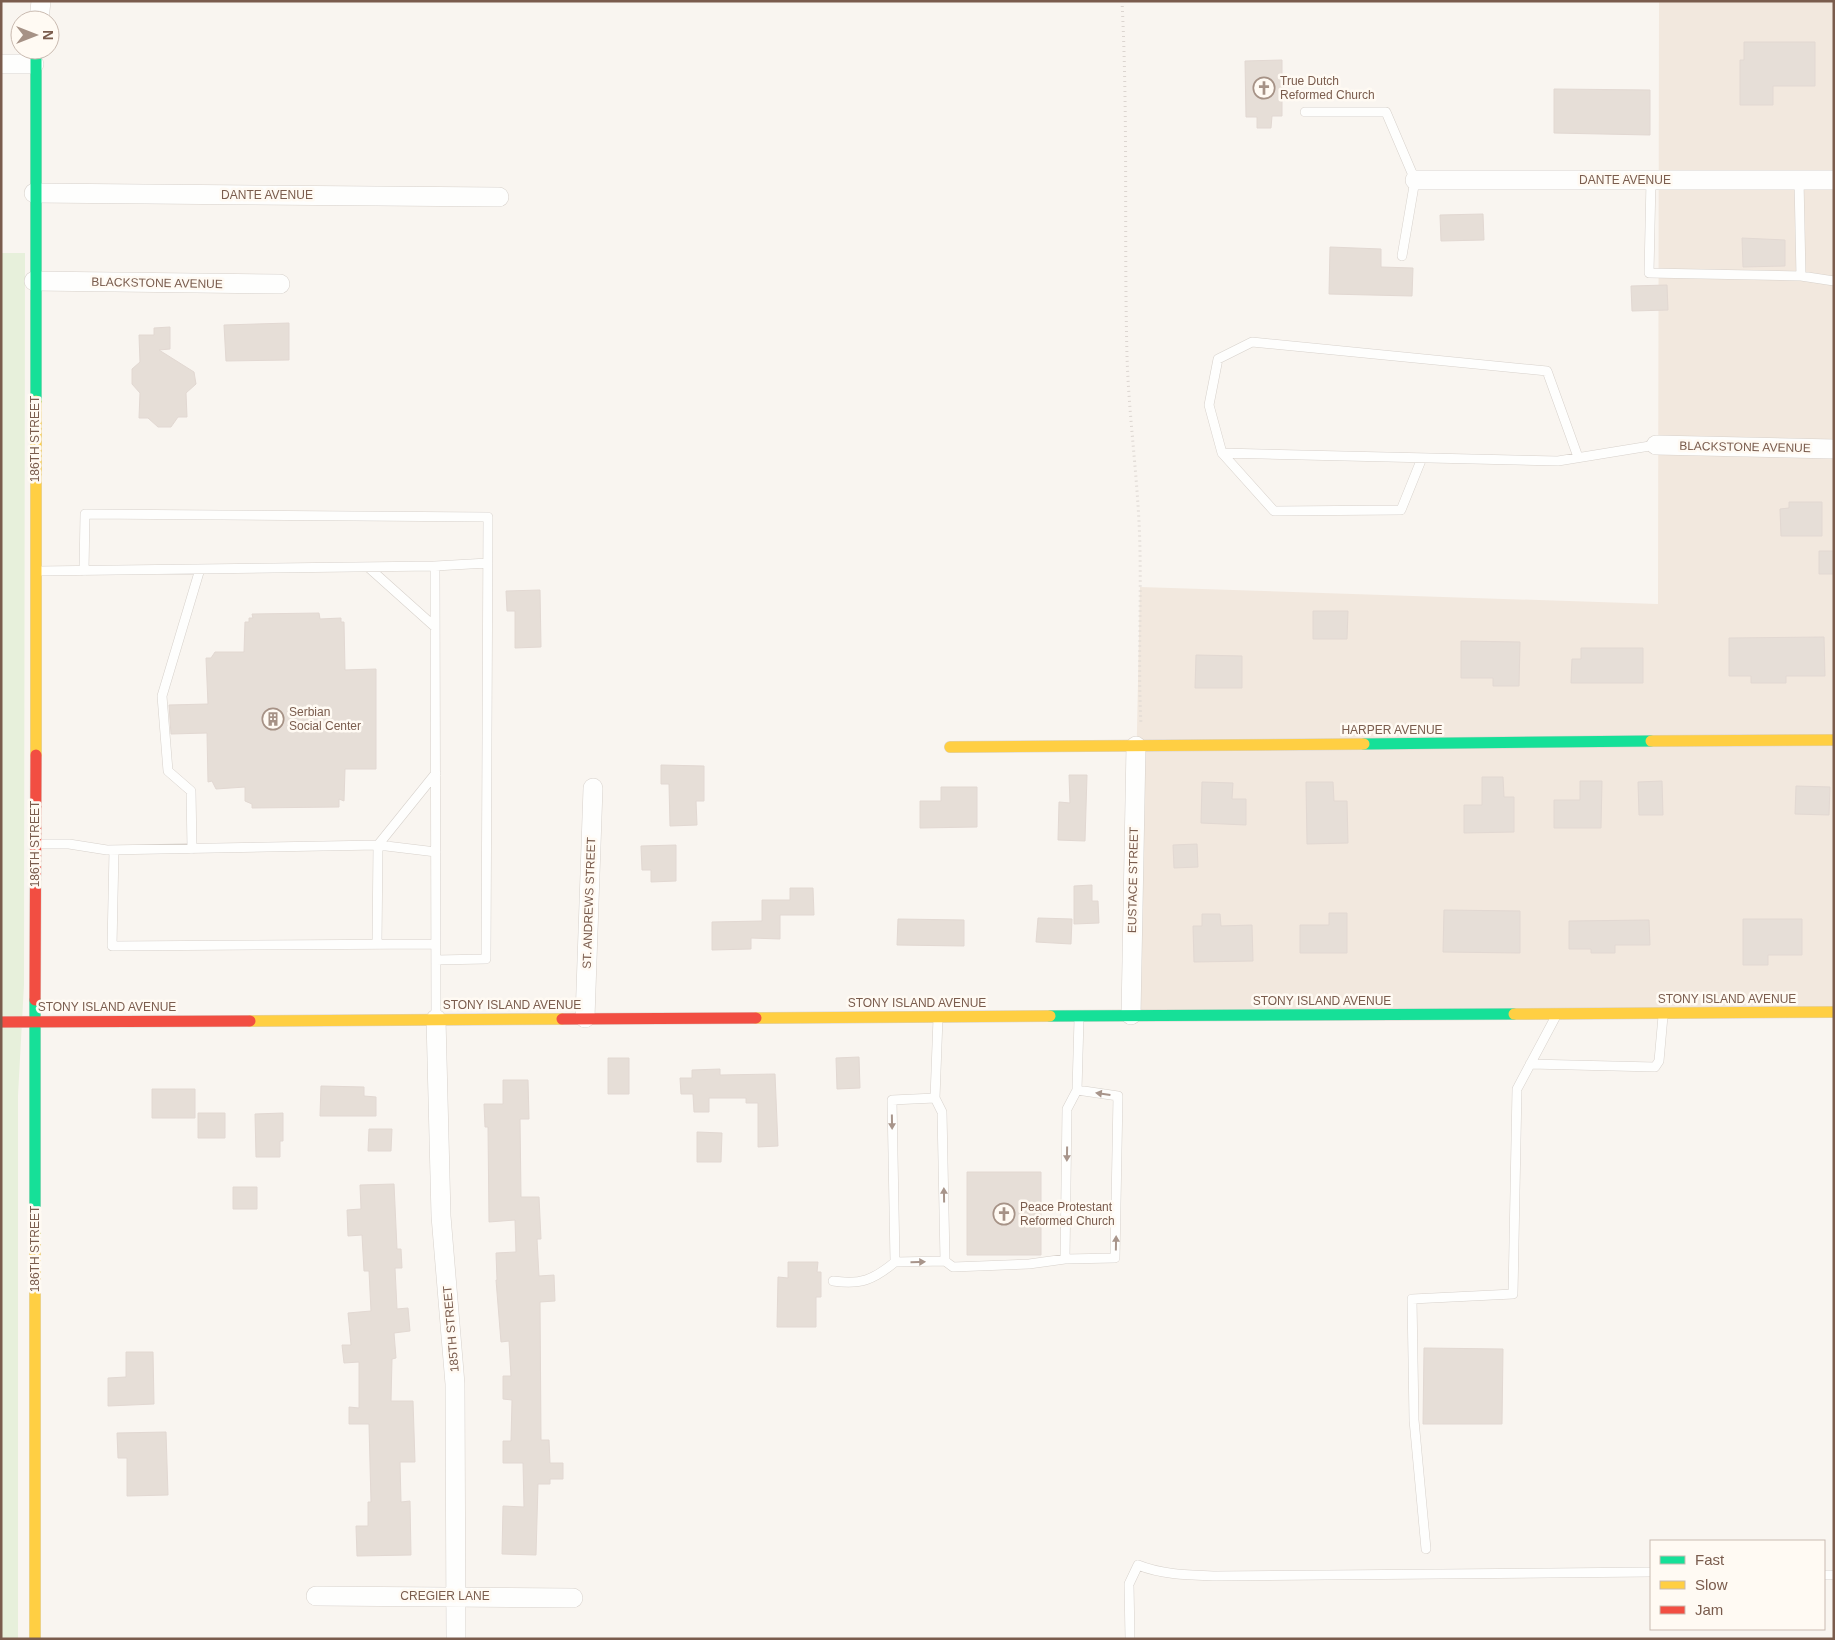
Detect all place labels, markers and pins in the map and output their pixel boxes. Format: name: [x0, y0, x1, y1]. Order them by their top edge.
place label: True Dutch Reformed Church: [1280, 74, 1375, 102]
church icon: True Dutch Reformed Church: [1252, 76, 1276, 100]
place label: Serbian Social Center: [289, 705, 361, 733]
building icon: Serbian Social Center: [261, 707, 285, 731]
place label: Peace Protestant Reformed Church: [1020, 1200, 1115, 1228]
church icon: Peace Protestant Reformed Church: [992, 1202, 1016, 1226]

